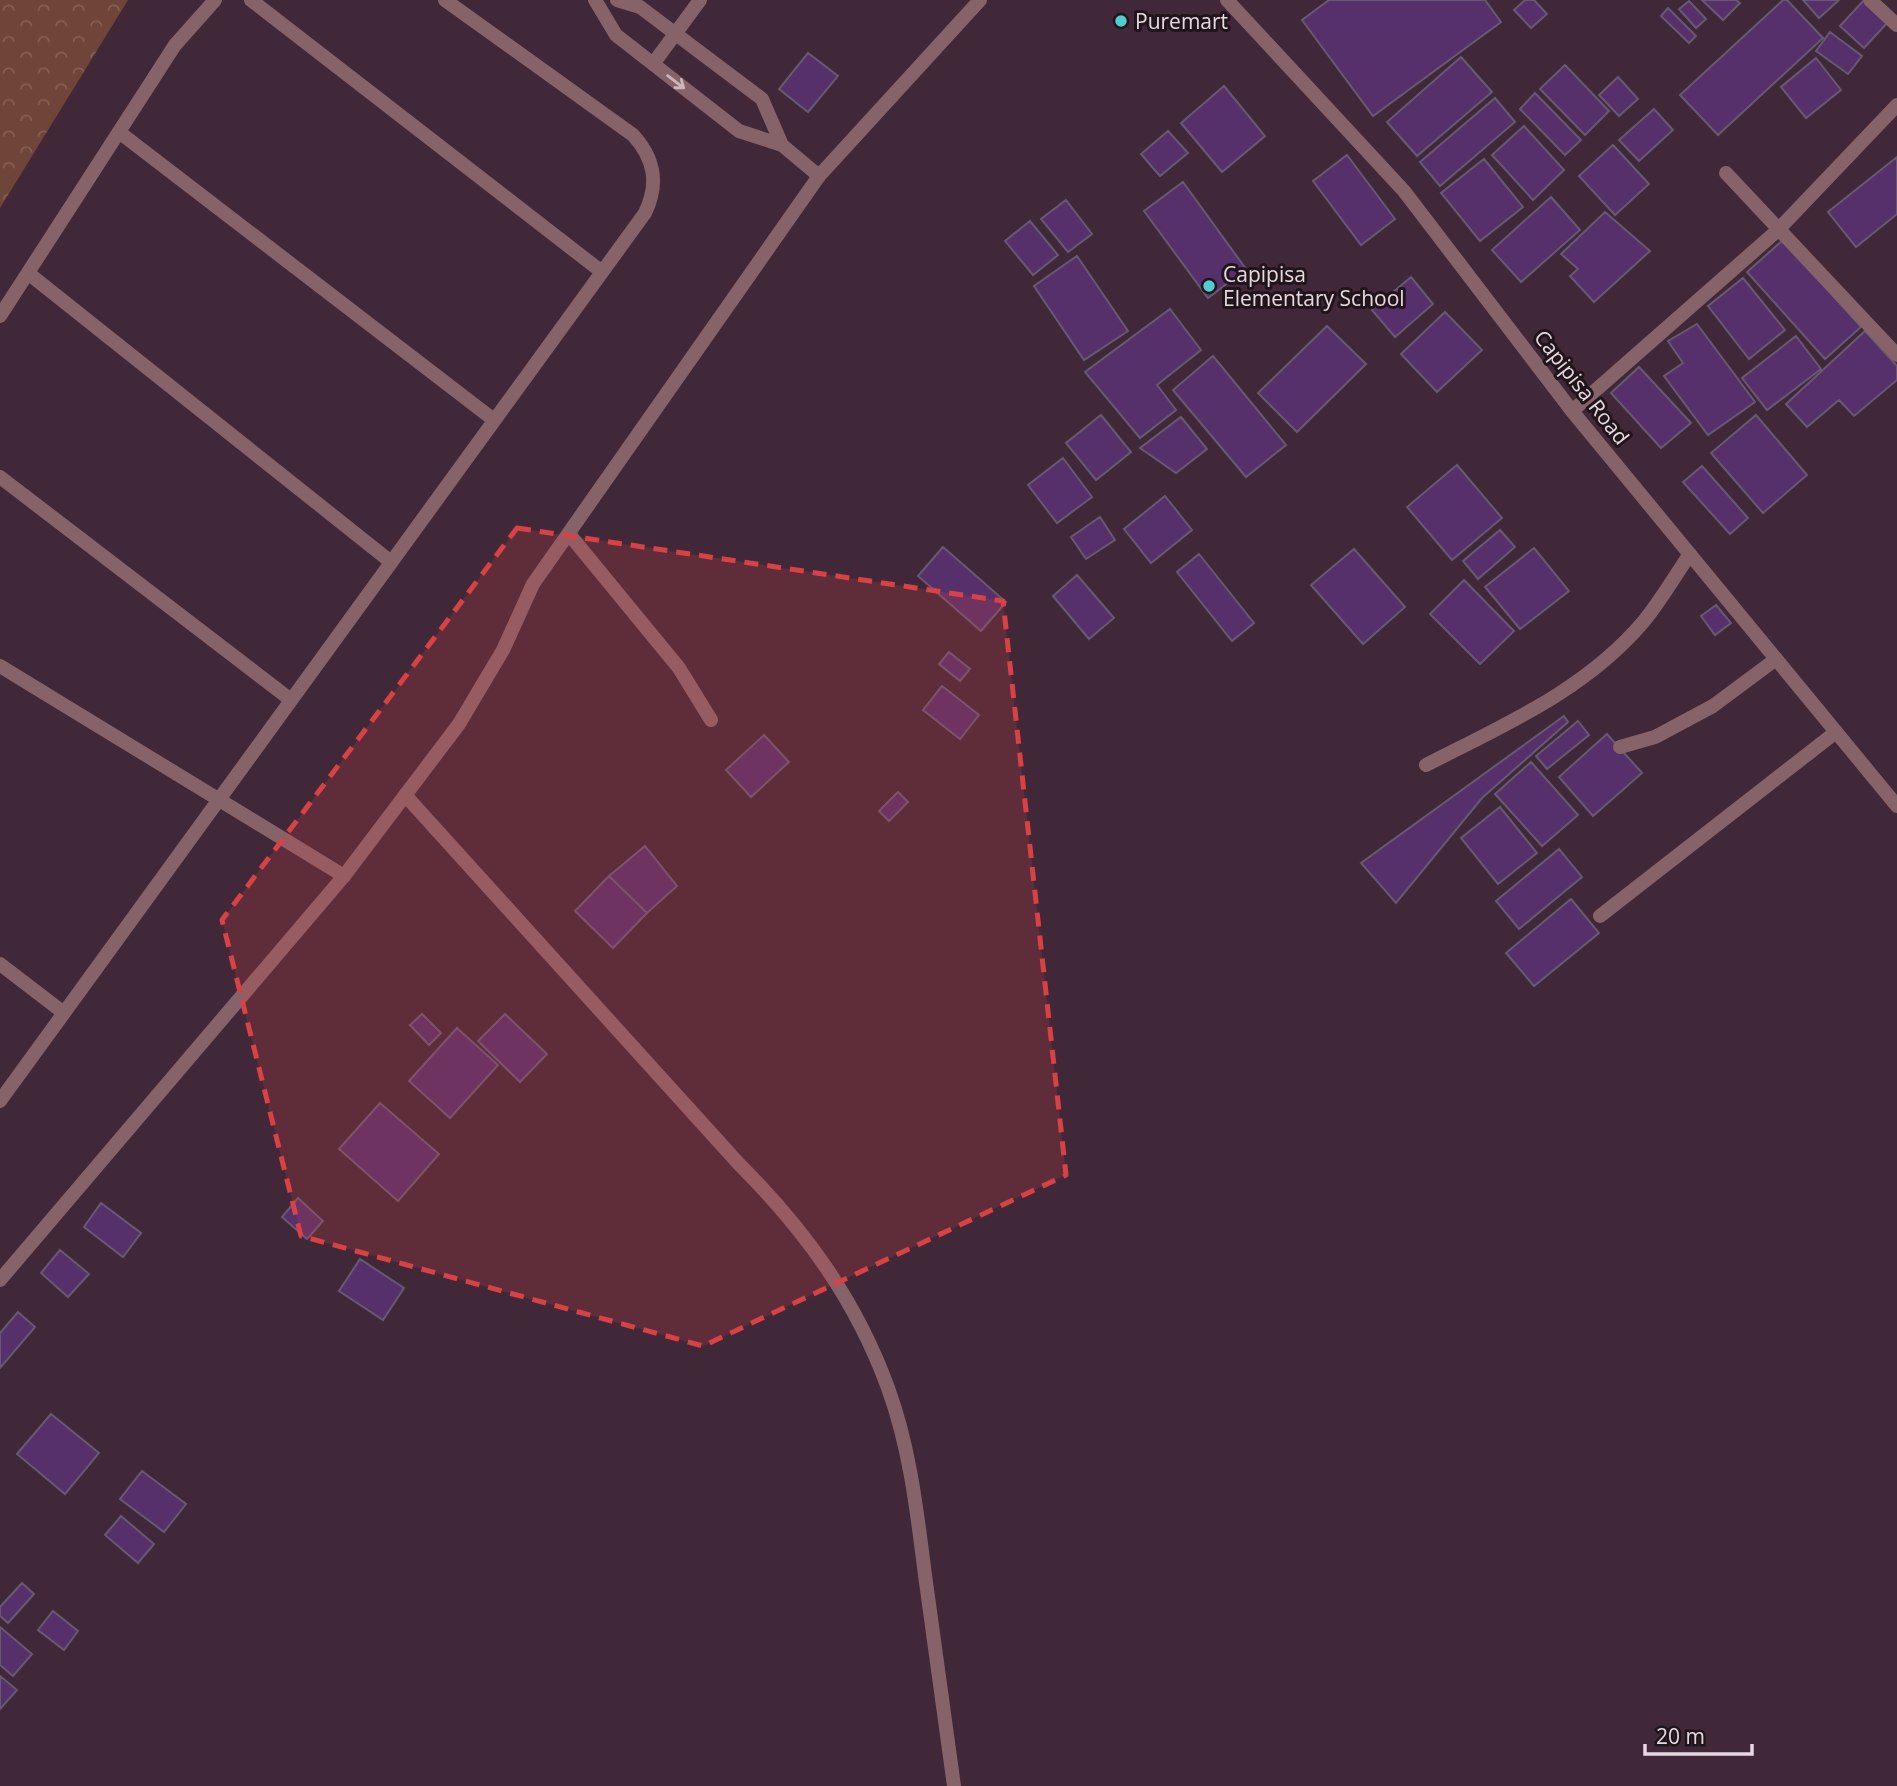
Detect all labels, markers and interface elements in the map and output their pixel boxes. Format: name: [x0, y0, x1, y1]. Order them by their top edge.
place label: Puremart: [1135, 7, 1228, 35]
marker: Puremart: [1113, 13, 1129, 29]
one-way arrow: [666, 74, 685, 89]
place label: Capipisa Elementary School: [1223, 260, 1405, 312]
marker: Capipisa Elementary School: [1201, 278, 1217, 294]
street label: Capipisa Road: [1528, 324, 1636, 450]
scale bar: [1645, 1712, 1752, 1756]
text: 20 m: [1656, 1722, 1705, 1750]

